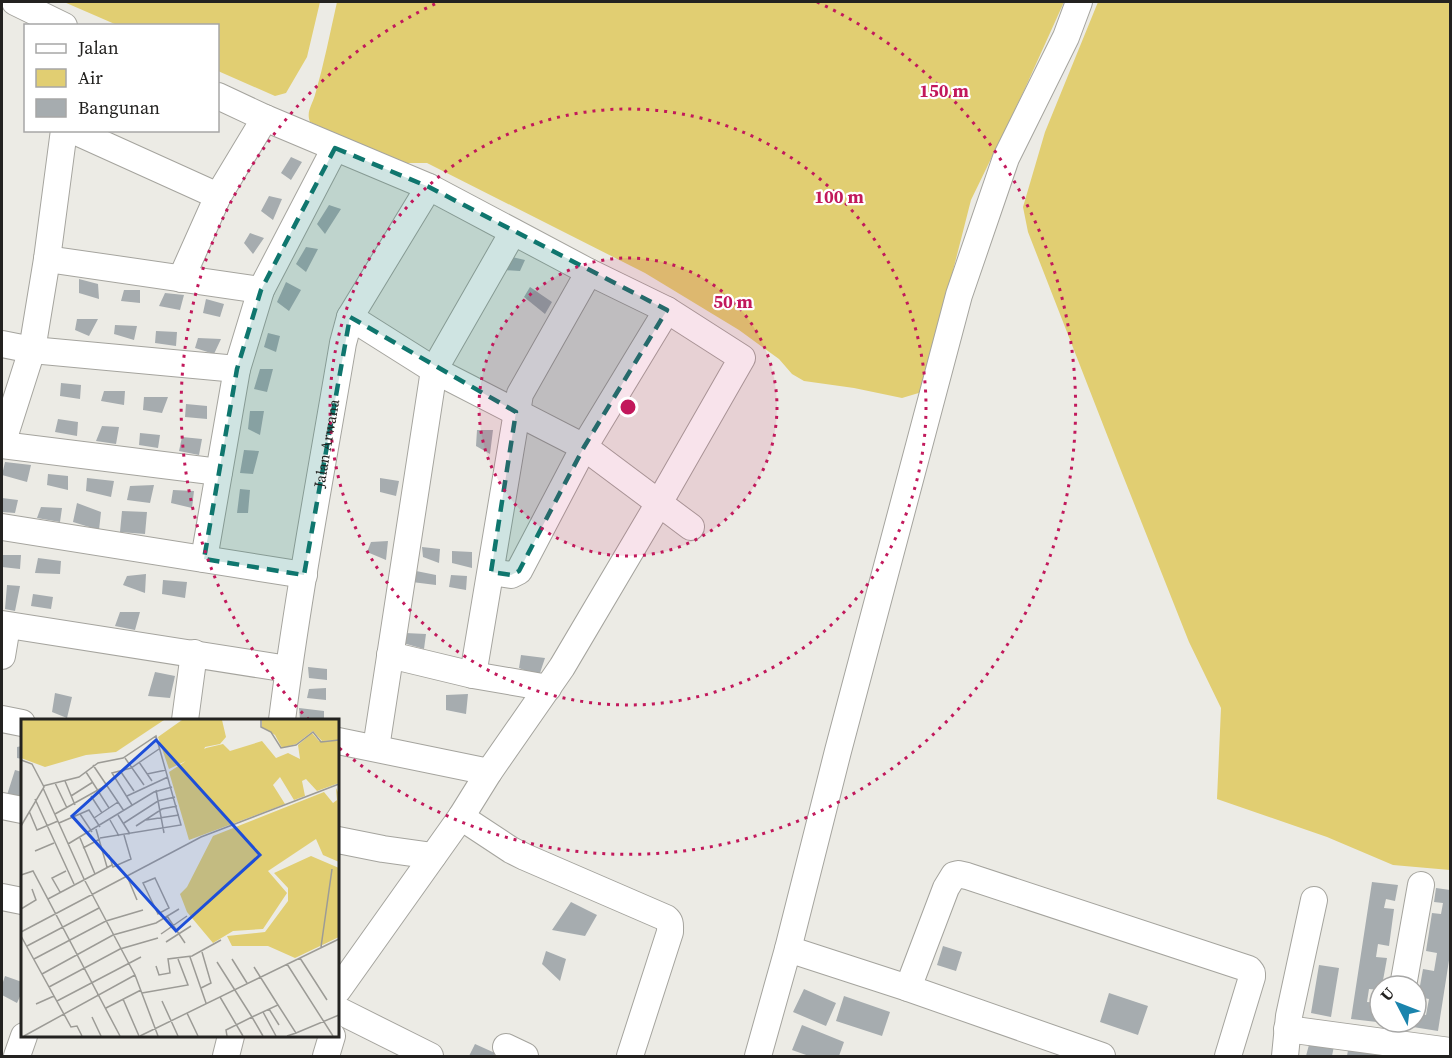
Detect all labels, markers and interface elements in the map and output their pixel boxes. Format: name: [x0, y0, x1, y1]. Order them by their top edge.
legend: [24, 24, 219, 132]
text: Jalan: [77, 35, 119, 60]
text: Air: [78, 65, 103, 90]
text: 150 m: [919, 78, 969, 103]
text: Bangunan: [78, 95, 160, 120]
text: 100 m: [814, 184, 864, 209]
text: 50 m: [713, 289, 753, 314]
street label: Jalan Arwana: [308, 397, 344, 490]
centre of rings: [618, 397, 638, 417]
inset map: [21, 719, 339, 1037]
north arrow: [1368, 974, 1428, 1034]
text: U: [1375, 982, 1399, 1006]

